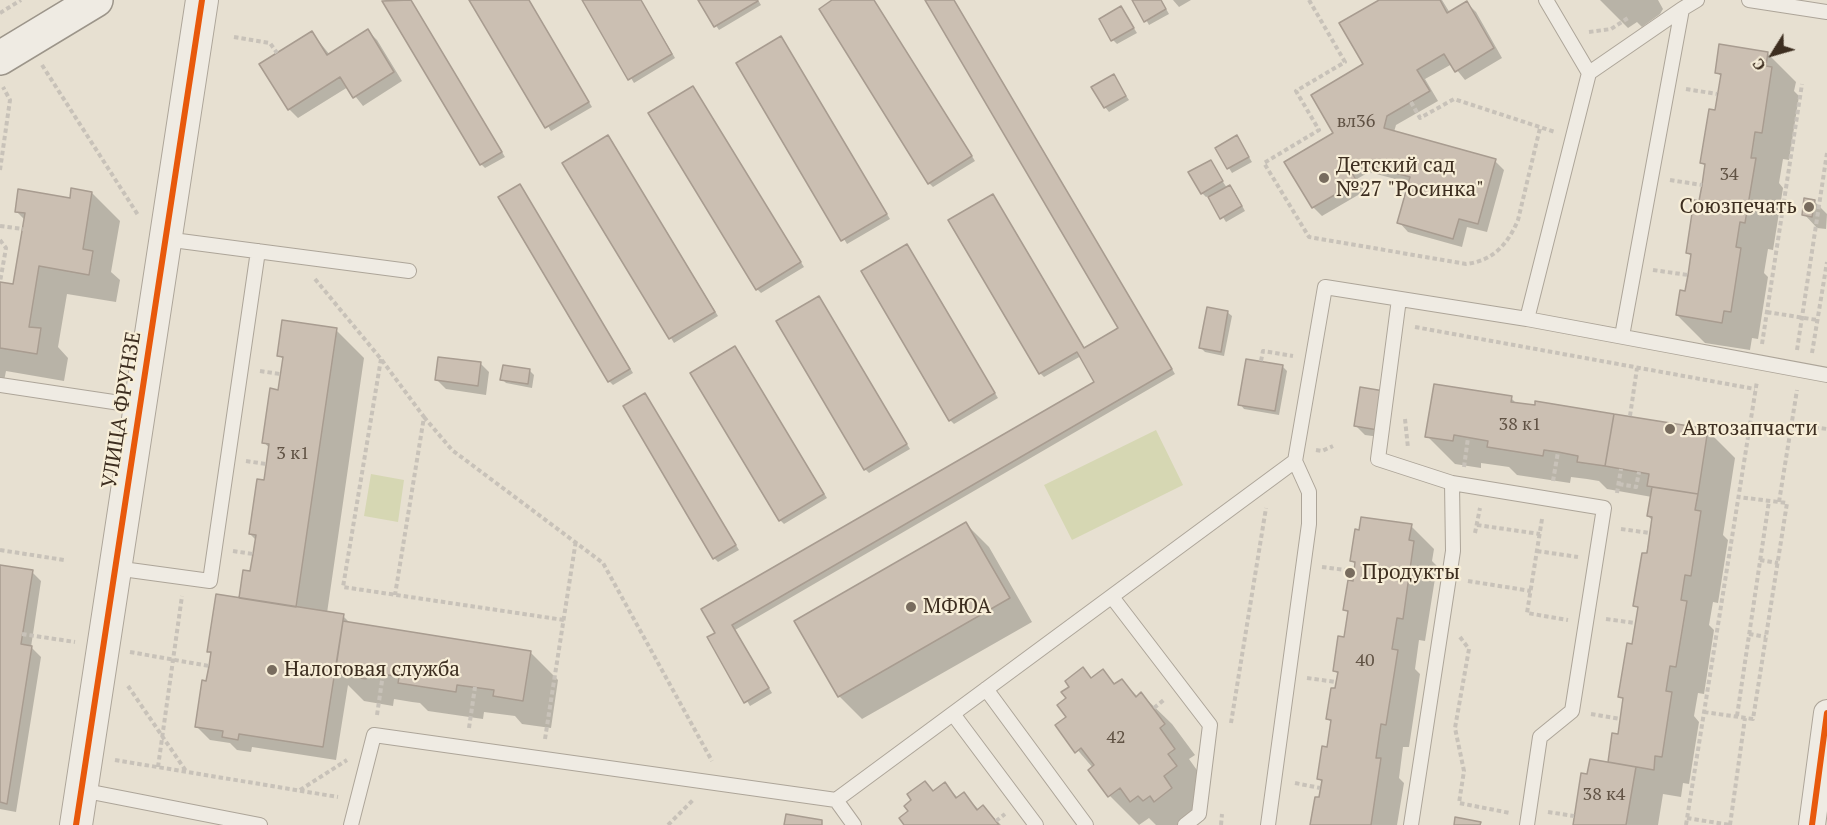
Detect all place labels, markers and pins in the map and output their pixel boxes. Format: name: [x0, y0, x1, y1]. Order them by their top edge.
place label: Детский сад №27 "Росинка": [1336, 153, 1484, 203]
marker: Детский сад №27 "Росинка": [1317, 171, 1331, 185]
place label: Союзпечать: [1680, 194, 1797, 220]
marker: Союзпечать: [1802, 200, 1816, 214]
place label: Автозапчасти: [1682, 416, 1818, 442]
marker: Автозапчасти: [1663, 422, 1677, 436]
place label: Продукты: [1362, 560, 1460, 586]
marker: Продукты: [1343, 566, 1357, 580]
place label: МФЮА: [923, 594, 991, 620]
marker: МФЮА: [904, 600, 918, 614]
place label: Налоговая служба: [284, 657, 460, 683]
marker: Налоговая служба: [265, 663, 279, 677]

